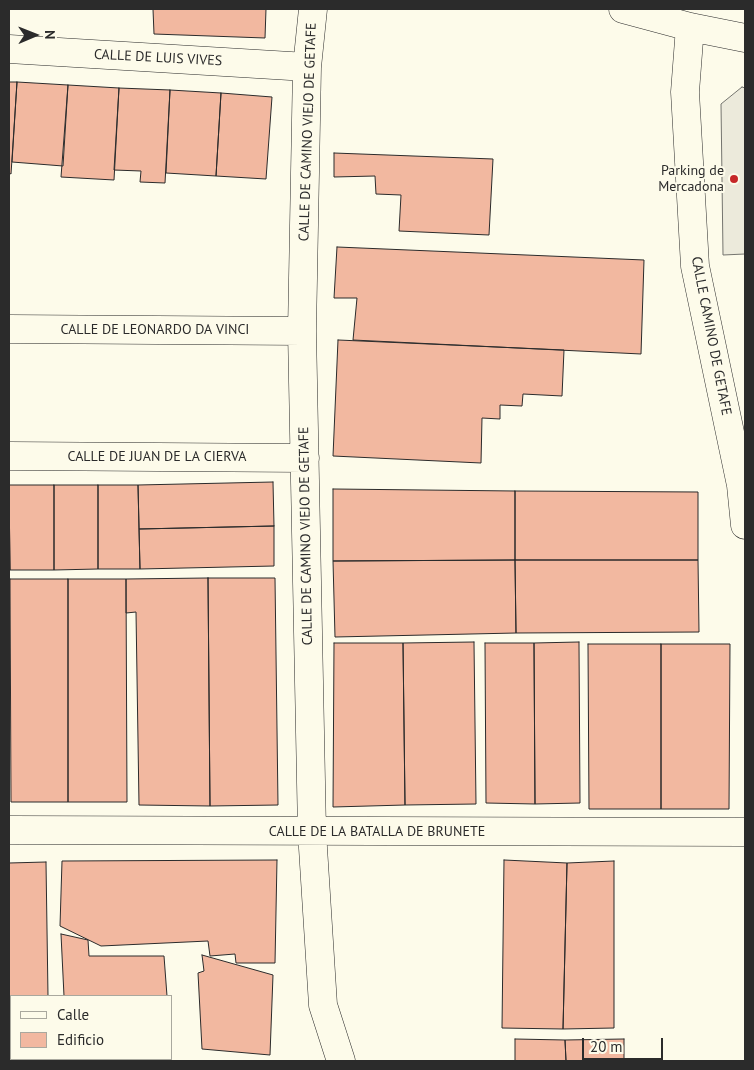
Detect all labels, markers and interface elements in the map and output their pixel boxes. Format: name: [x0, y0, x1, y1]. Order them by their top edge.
north arrow: [10, 10, 60, 60]
street label: CALLE DE CAMINO VIEJO DE GETAFE: [296, 22, 320, 242]
text: N: [41, 30, 59, 39]
street label: CALLE DE LUIS VIVES: [93, 46, 223, 70]
place label: Parking de Mercadona: [658, 163, 724, 196]
marker: Parking de Mercadona: [728, 173, 740, 185]
street label: CALLE CAMINO DE GETAFE: [687, 255, 735, 417]
street label: CALLE DE LEONARDO DA VINCI: [61, 322, 249, 338]
street label: CALLE DE CAMINO VIEJO DE GETAFE: [296, 427, 316, 645]
street label: CALLE DE JUAN DE LA CIERVA: [68, 449, 246, 465]
street label: CALLE DE LA BATALLA DE BRUNETE: [269, 824, 485, 840]
legend: [10, 995, 172, 1060]
text: Calle: [57, 1005, 89, 1024]
scale bar: [584, 1028, 665, 1060]
text: Edificio: [57, 1030, 104, 1049]
text: 20 m: [590, 1037, 623, 1056]

